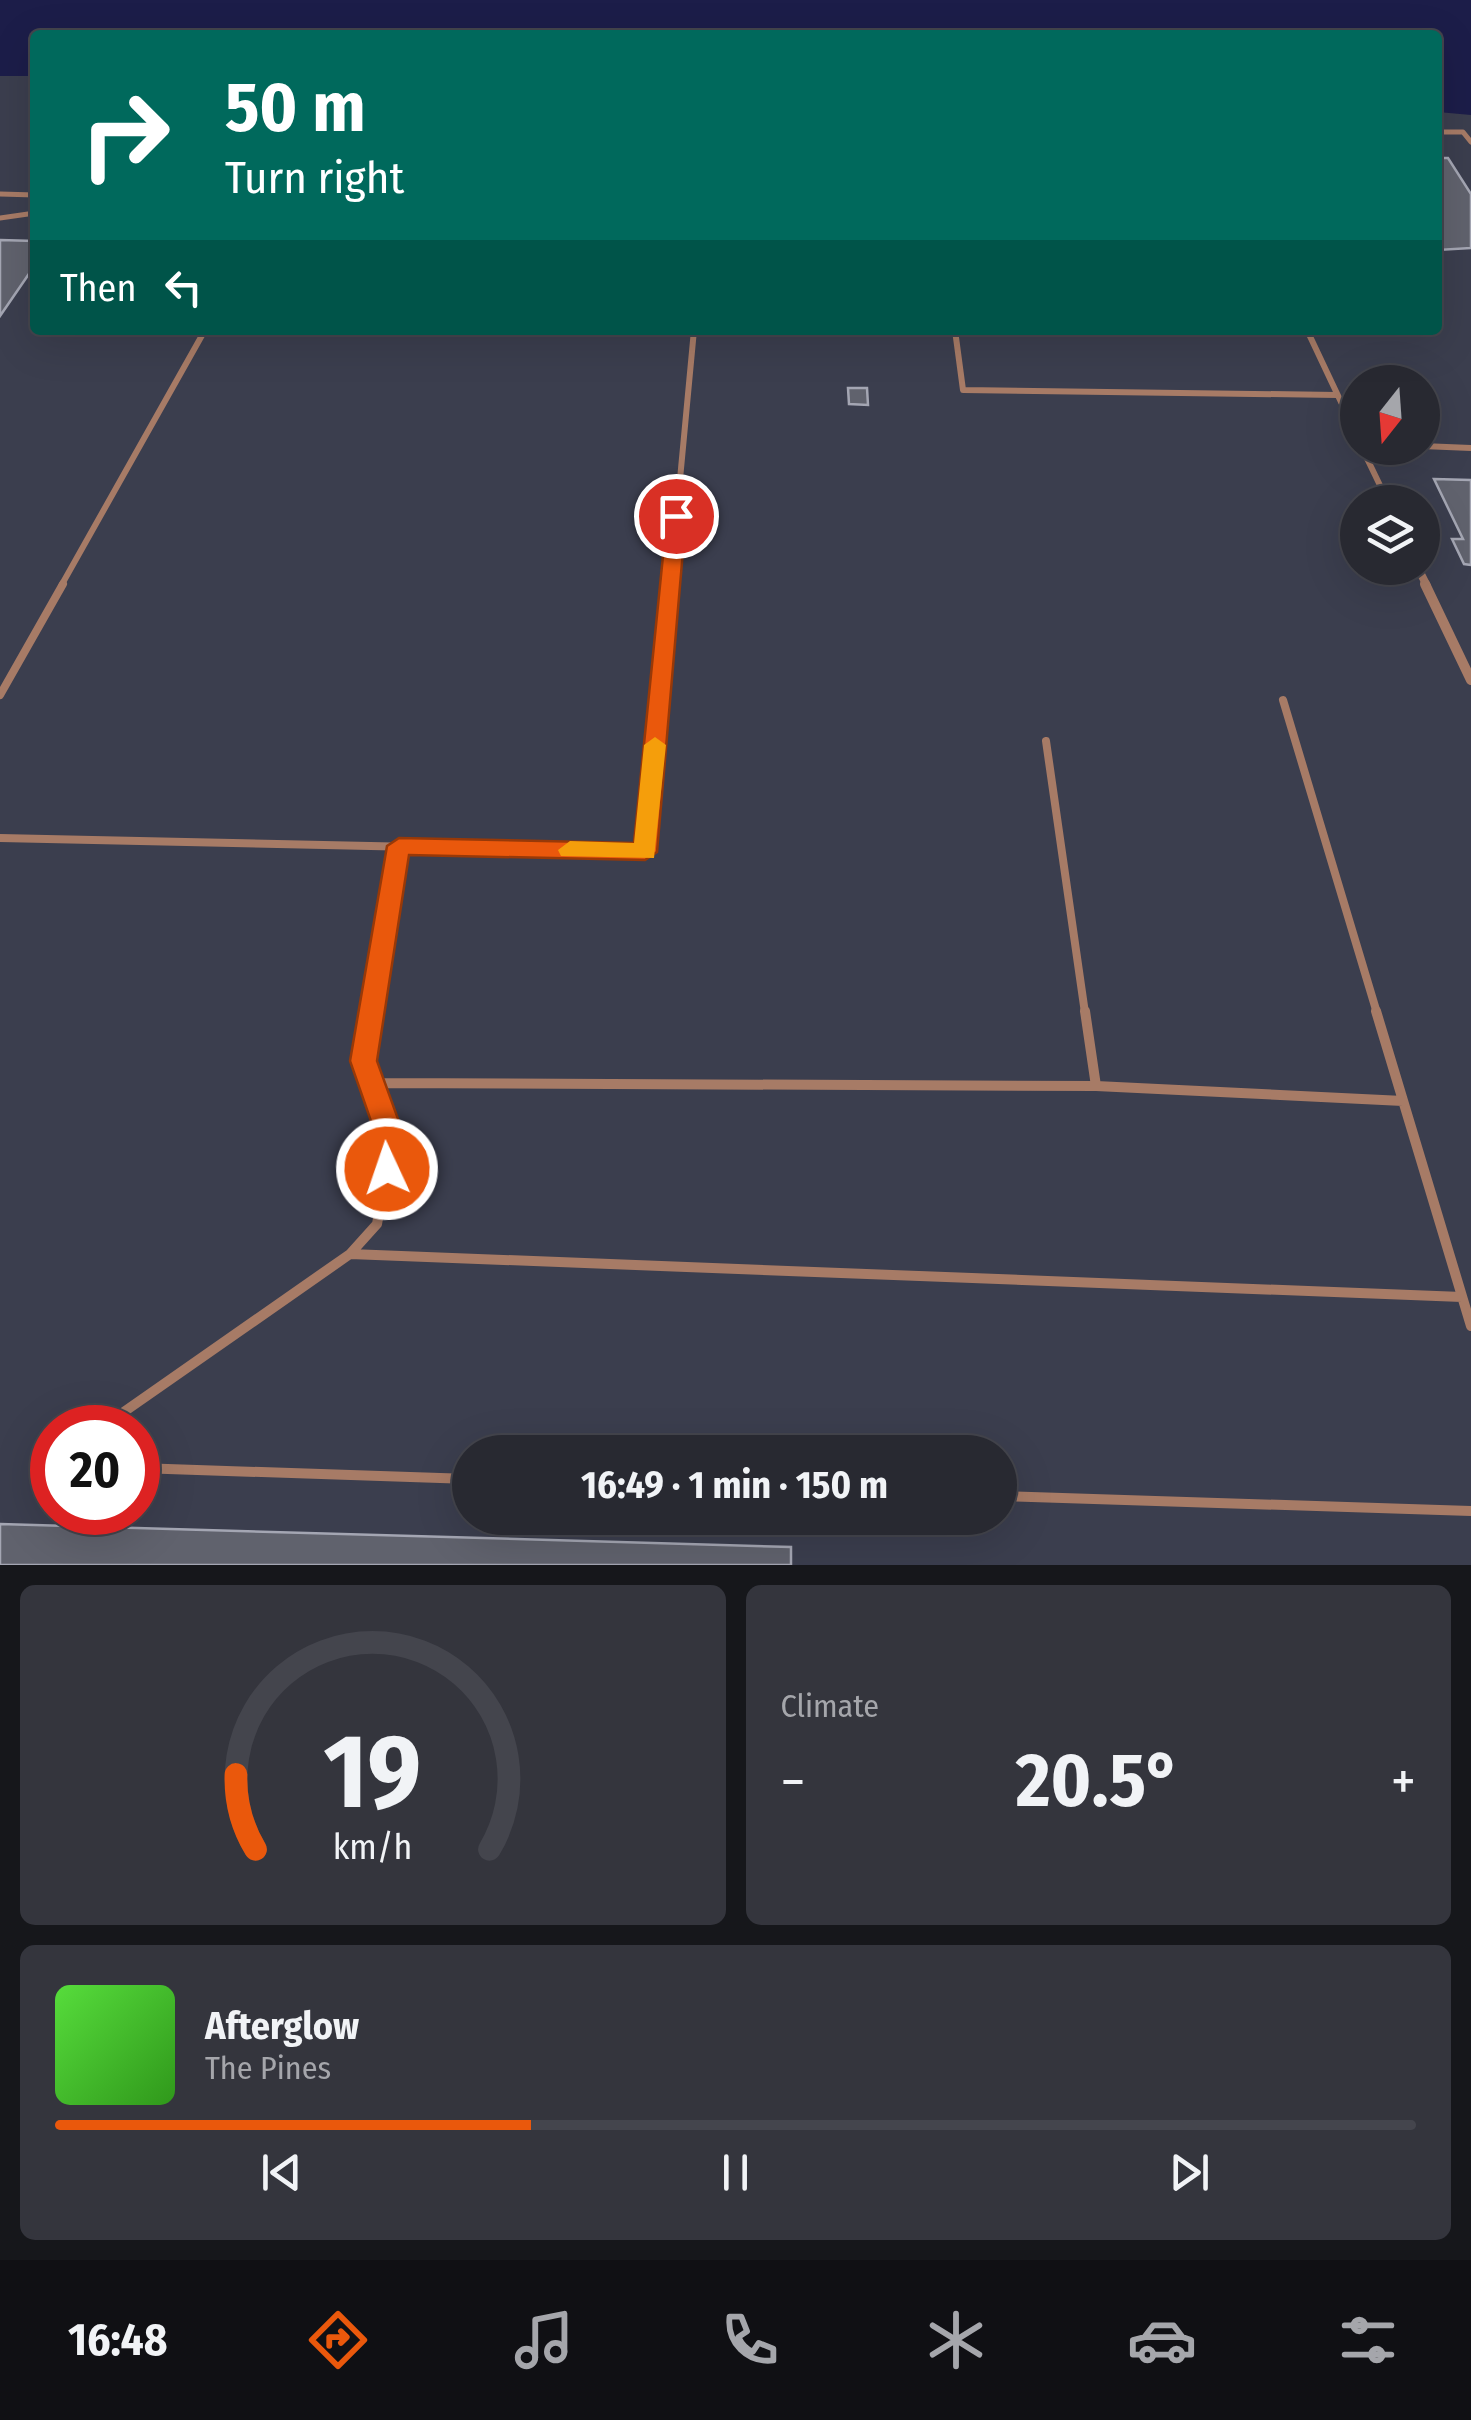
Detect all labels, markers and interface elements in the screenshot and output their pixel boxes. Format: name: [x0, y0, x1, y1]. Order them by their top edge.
text: 50 m: [225, 66, 366, 150]
icon: right: [60, 70, 190, 200]
text: Turn right: [225, 151, 404, 205]
icon: left: [156, 260, 211, 315]
text: Then: [60, 265, 136, 311]
north arrow: [1340, 365, 1440, 465]
map controls: [1340, 365, 1440, 585]
pin: [634, 474, 719, 559]
button: layers: [1340, 485, 1440, 585]
icon: arrive: [649, 489, 704, 544]
position arrow: [335, 1117, 439, 1221]
speed limit sign: 20: [30, 1405, 160, 1535]
text: 16:49 · 1 min · 150 m: [581, 1462, 888, 1508]
text: Climate: [781, 1687, 879, 1725]
text: 19: [324, 1710, 422, 1835]
text: 20.5°: [1016, 1736, 1181, 1826]
text: −: [781, 1749, 805, 1815]
text: +: [1391, 1749, 1416, 1815]
text: km/h: [333, 1826, 413, 1868]
text: Afterglow: [205, 2003, 359, 2049]
text: The Pines: [205, 2049, 331, 2087]
icon: previous: [254, 2145, 309, 2200]
icon: pause: [708, 2145, 763, 2200]
icon: next: [1162, 2145, 1217, 2200]
icon: directions: [303, 2305, 373, 2375]
icon: music: [509, 2305, 579, 2375]
icon: phone: [715, 2305, 785, 2375]
icon: climate: [921, 2305, 991, 2375]
icon: car: [1127, 2305, 1197, 2375]
icon: filters: [1333, 2305, 1403, 2375]
text: 16:48: [68, 2313, 168, 2367]

